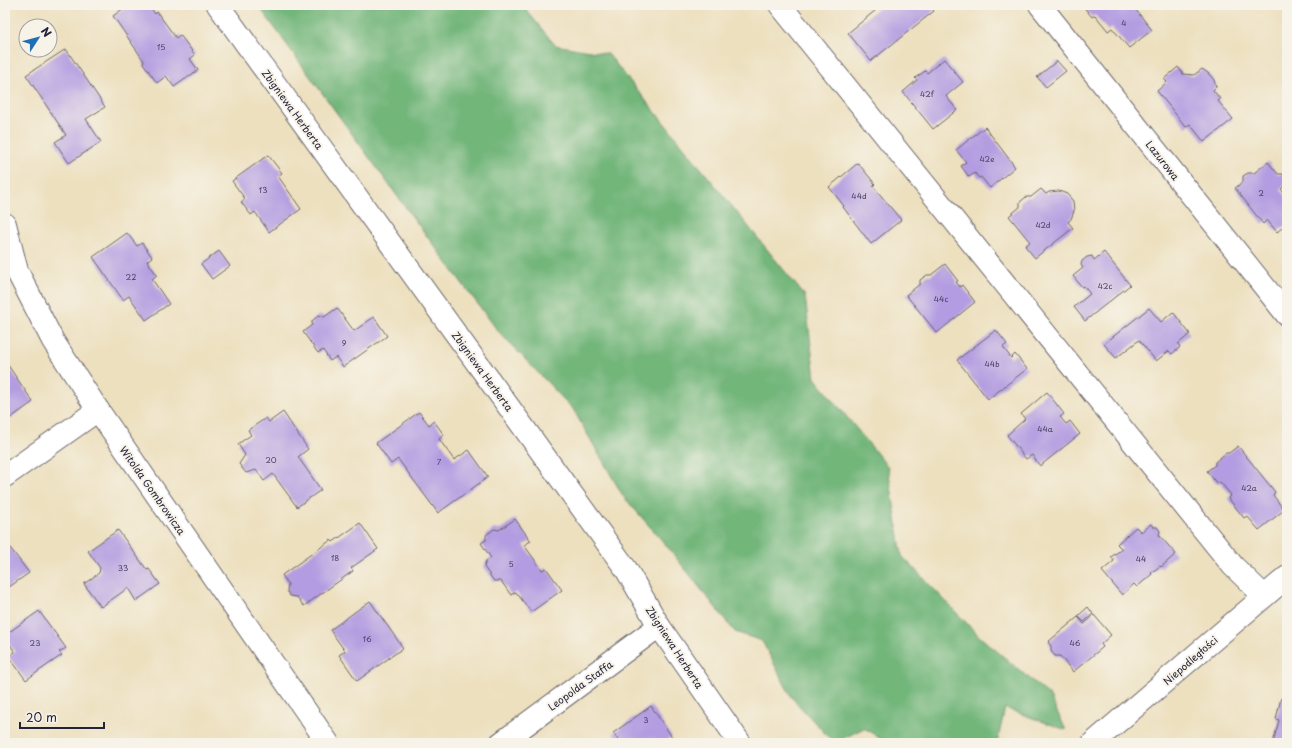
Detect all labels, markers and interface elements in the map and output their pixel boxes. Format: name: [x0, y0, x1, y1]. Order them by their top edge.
house number: 4: [1121, 17, 1127, 29]
north arrow: [18, 18, 58, 58]
text: N: [37, 23, 56, 41]
house number: 15: [157, 41, 165, 53]
street label: Zbigniewa Herberta: [259, 66, 328, 153]
house number: 42f: [920, 88, 935, 100]
street label: Lazurowa: [1143, 137, 1184, 184]
house number: 42e: [980, 153, 994, 165]
house number: 13: [259, 184, 267, 196]
house number: 2: [1258, 187, 1264, 199]
house number: 44d: [851, 190, 867, 202]
house number: 42d: [1035, 219, 1051, 231]
house number: 22: [126, 271, 136, 283]
house number: 42c: [1098, 280, 1112, 292]
house number: 44c: [934, 293, 948, 305]
street label: Zbigniewa Herberta: [449, 328, 518, 415]
house number: 9: [342, 337, 347, 349]
house number: 44b: [984, 358, 1000, 370]
house number: 44a: [1037, 423, 1053, 435]
street label: Witolda Gombrowicza: [117, 443, 190, 538]
house number: 20: [265, 454, 277, 466]
house number: 7: [437, 456, 442, 468]
house number: 42a: [1241, 482, 1257, 494]
house number: 18: [331, 552, 339, 564]
house number: 44: [1136, 553, 1146, 565]
house number: 5: [508, 558, 514, 570]
house number: 33: [118, 562, 128, 574]
street label: Zbigniewa Herberta: [643, 603, 708, 692]
street label: Niepodległości: [1159, 632, 1221, 688]
house number: 16: [362, 633, 372, 645]
house number: 23: [30, 637, 40, 649]
house number: 46: [1070, 637, 1081, 649]
street label: Leopolda Staffa: [545, 656, 616, 714]
scale bar: [20, 704, 104, 730]
text: 20 m: [26, 708, 57, 726]
house number: 3: [643, 714, 649, 726]

